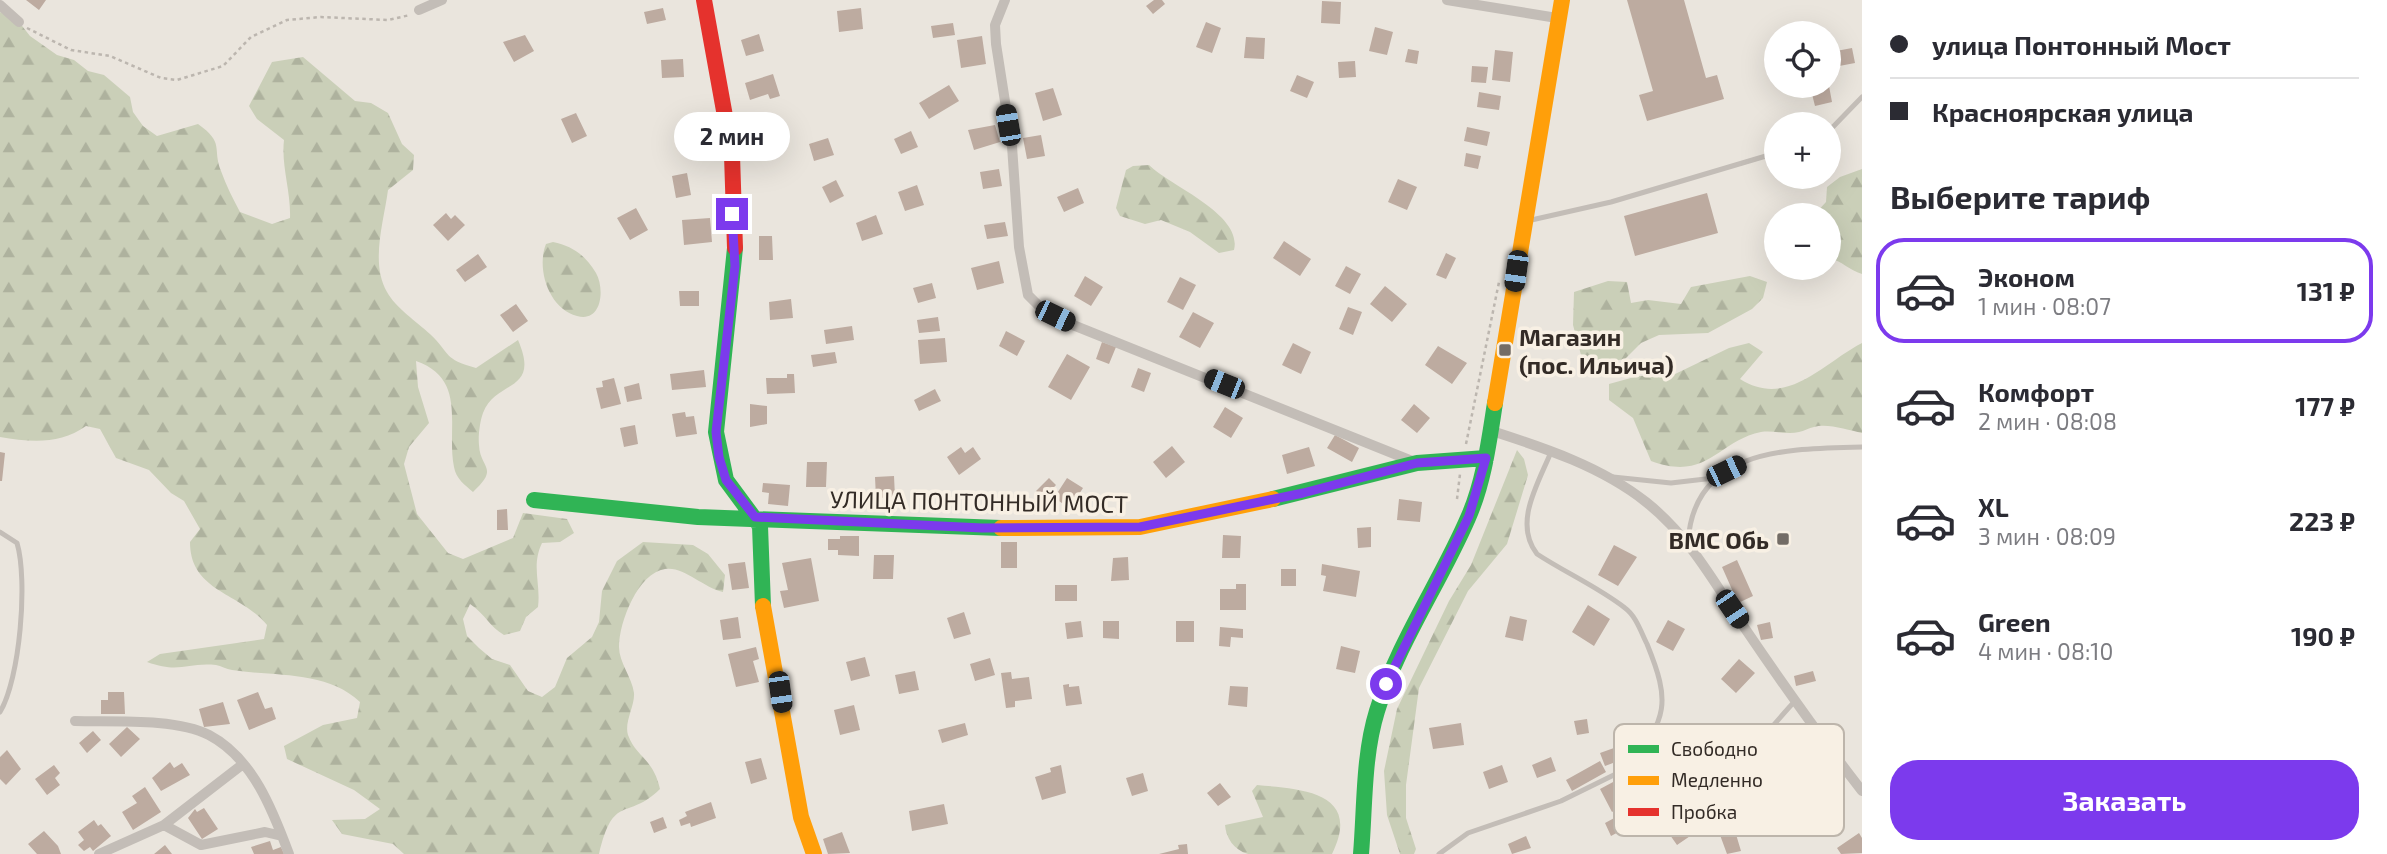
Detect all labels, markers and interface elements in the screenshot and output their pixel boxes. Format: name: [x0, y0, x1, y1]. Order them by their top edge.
map controls: [1764, 21, 1841, 280]
button: locate: [1764, 21, 1841, 98]
text: улица Понтонный Мост: [1932, 29, 2231, 60]
text: Красноярская улица: [1932, 96, 2193, 127]
car: [995, 102, 1022, 148]
button: +: [1764, 112, 1841, 189]
callout: 2 мин: [674, 113, 790, 162]
text: 2 мин: [700, 122, 764, 150]
text: Выберите тариф: [1890, 177, 2150, 215]
route end: [716, 198, 748, 230]
button: −: [1764, 203, 1841, 280]
car: [1503, 249, 1530, 293]
icon: car: [1894, 259, 1957, 322]
text: Эконом: [1978, 261, 2075, 292]
text: 131 ₽: [2297, 275, 2355, 306]
text: 1 мин · 08:07: [1978, 292, 2111, 320]
car: [1032, 297, 1079, 335]
place label: Магазин (пос. Ильича): [1519, 322, 1674, 379]
marker: Магазин (пос. Ильича): [1497, 342, 1513, 358]
car: [1201, 366, 1248, 402]
icon: car: [1894, 374, 1957, 437]
text: Комфорт: [1978, 376, 2094, 407]
text: 177 ₽: [2295, 390, 2355, 421]
text: 2 мин · 08:08: [1978, 407, 2117, 435]
car: [1703, 452, 1750, 490]
street label: УЛИЦА ПОНТОННЫЙ МОСТ: [830, 484, 1128, 518]
icon: car: [1894, 489, 1957, 552]
text: XL: [1978, 491, 2009, 522]
text: 223 ₽: [2289, 505, 2355, 536]
text: 3 мин · 08:09: [1978, 522, 2116, 550]
place label: ВМС Обь: [1668, 525, 1769, 554]
marker: ВМС Обь: [1775, 531, 1791, 547]
car: [1712, 586, 1753, 632]
icon: car: [1894, 604, 1957, 667]
text: Green: [1978, 606, 2051, 637]
text: 190 ₽: [2291, 620, 2355, 651]
text: 4 мин · 08:10: [1978, 637, 2113, 665]
route start: [1370, 668, 1402, 700]
car: [767, 670, 794, 714]
legend: [1614, 724, 1844, 836]
text: Свободно: [1671, 737, 1758, 760]
button: Заказать: [1890, 760, 2359, 840]
text: Медленно: [1671, 768, 1763, 791]
text: Пробка: [1671, 800, 1737, 823]

